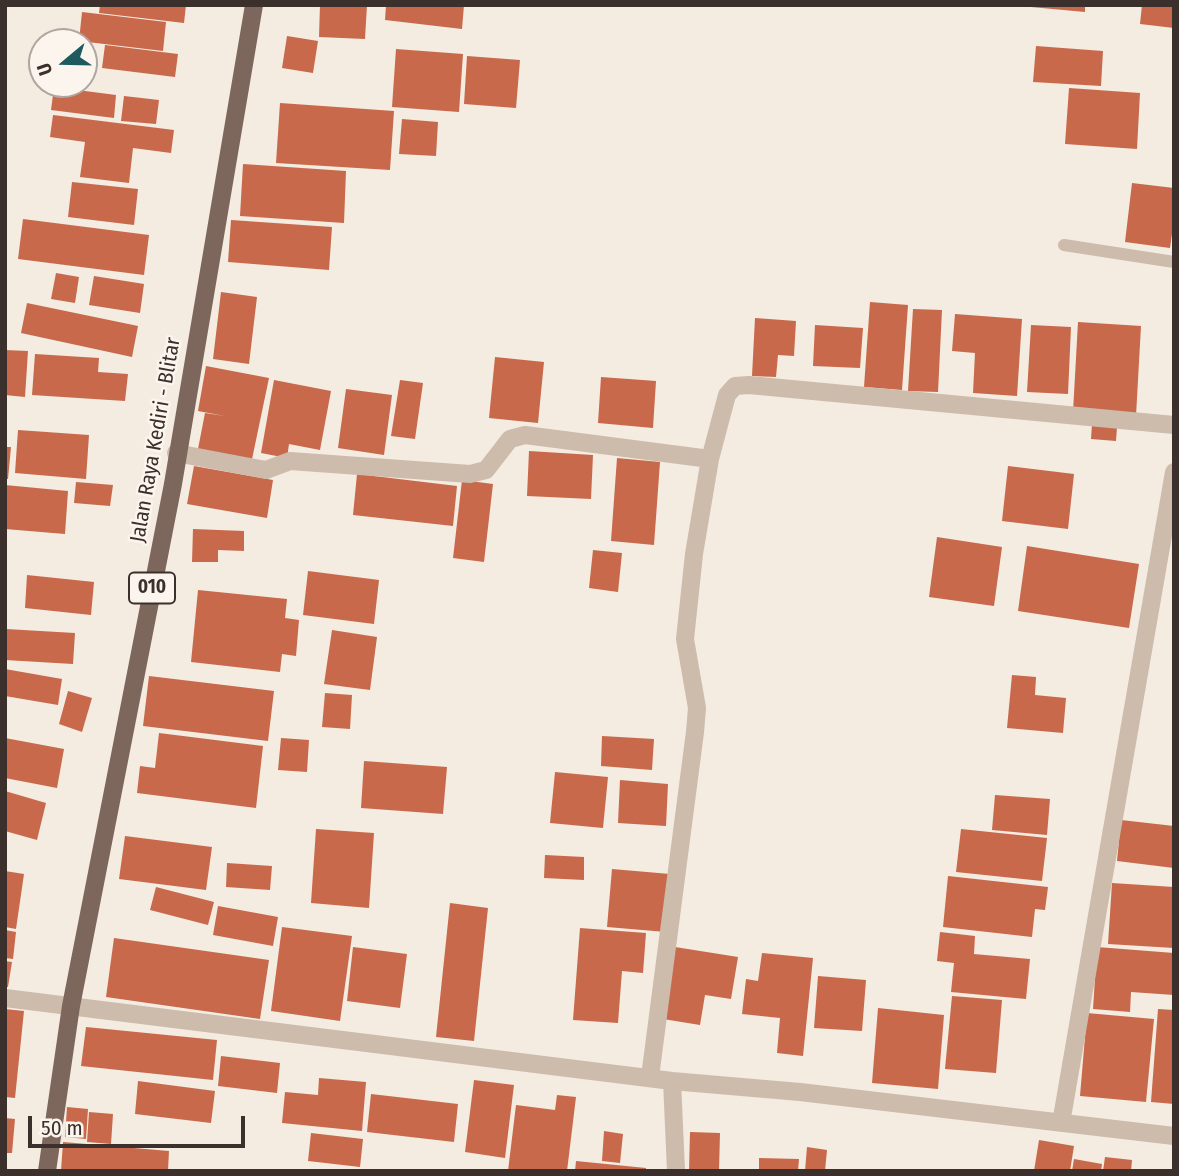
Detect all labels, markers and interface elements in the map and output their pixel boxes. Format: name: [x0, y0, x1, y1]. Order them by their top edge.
north arrow: [28, 28, 98, 98]
text: U: [32, 60, 57, 78]
street label: Jalan Raya Kediri - Blitar: [126, 336, 186, 544]
road number: 010: [129, 572, 175, 604]
scale bar: [32, 1102, 248, 1146]
text: 50 m: [41, 1115, 83, 1141]

